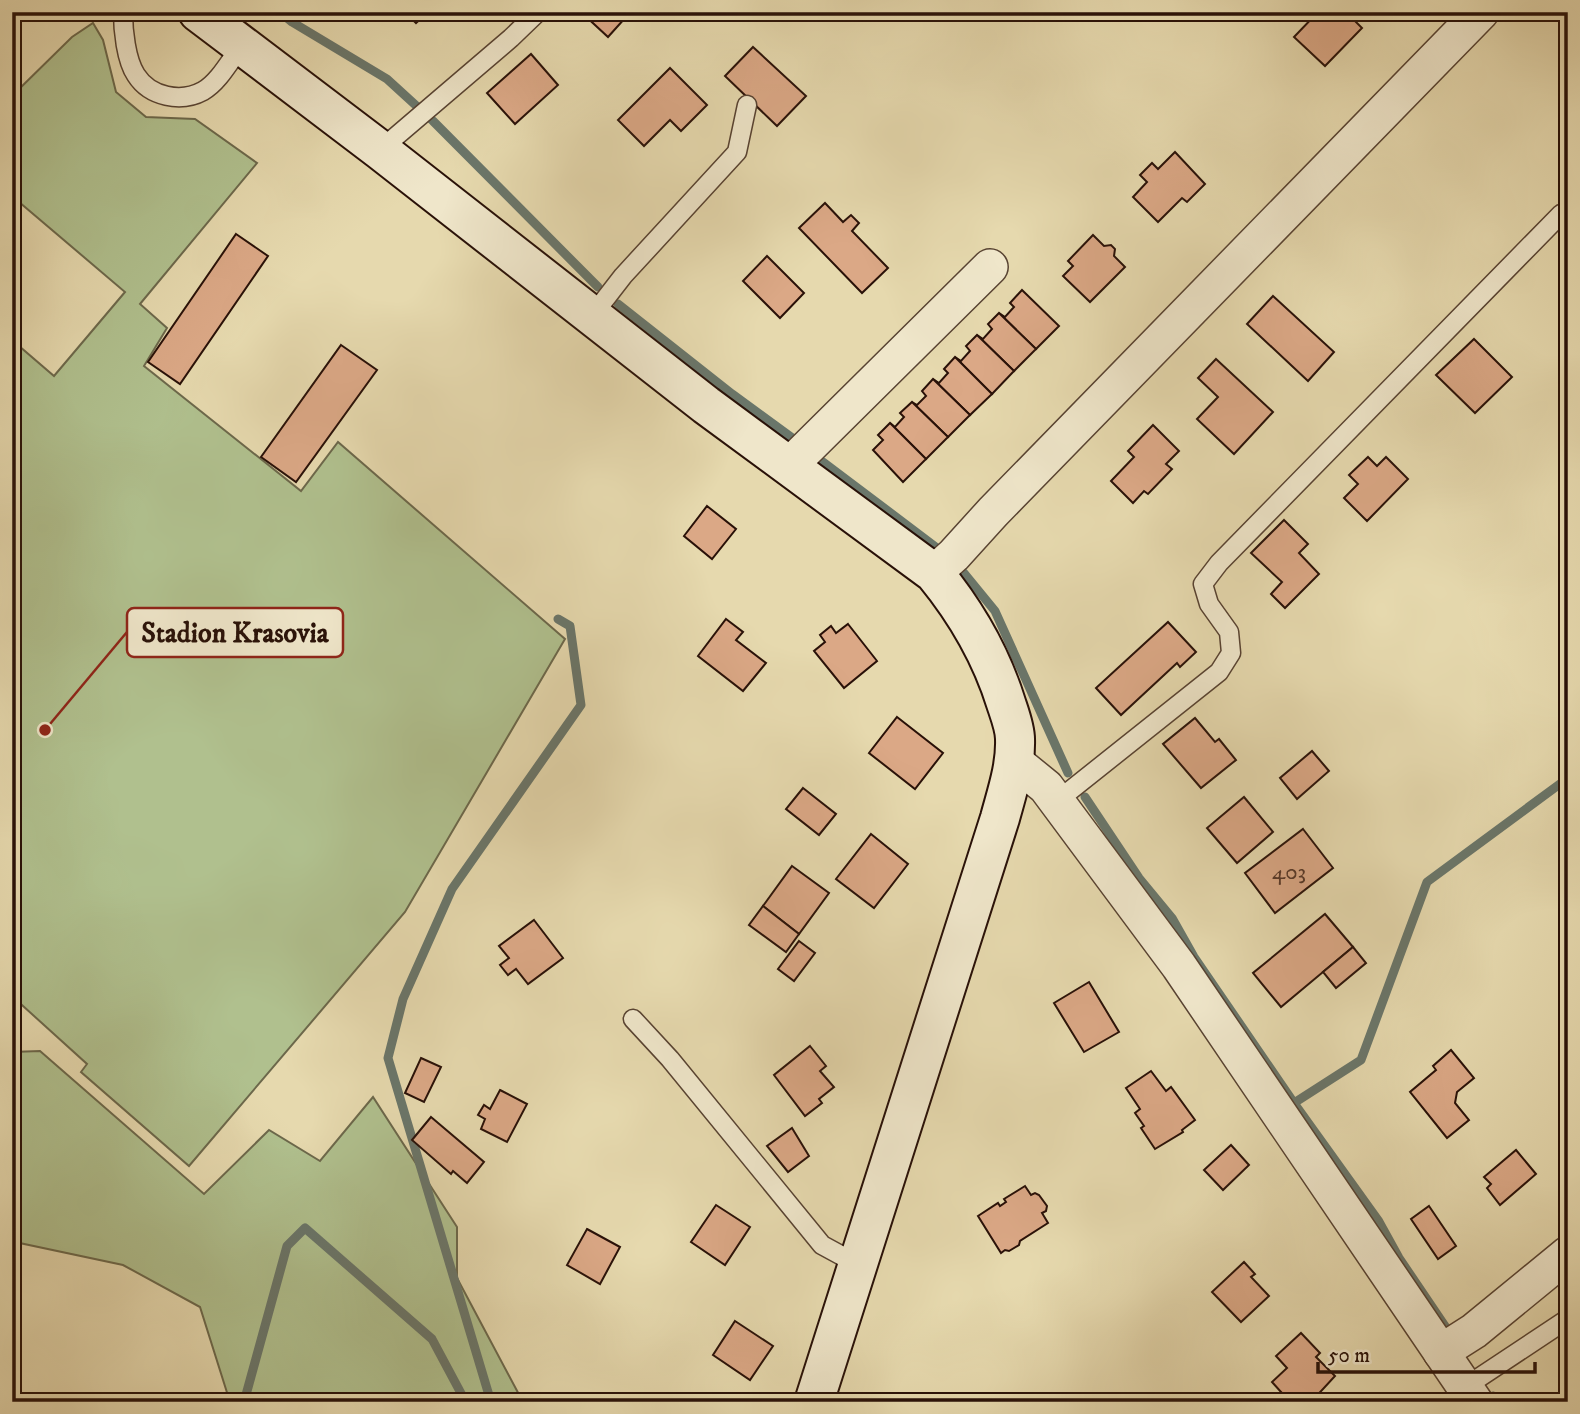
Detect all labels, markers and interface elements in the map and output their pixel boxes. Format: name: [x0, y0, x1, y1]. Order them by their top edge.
callout: Stadion Krasovia: [127, 608, 343, 657]
text: Stadion Krasovia: [141, 616, 330, 651]
house number: 403: [1272, 858, 1306, 887]
scale bar: [1318, 1330, 1534, 1374]
text: 50 m: [1328, 1343, 1370, 1369]

